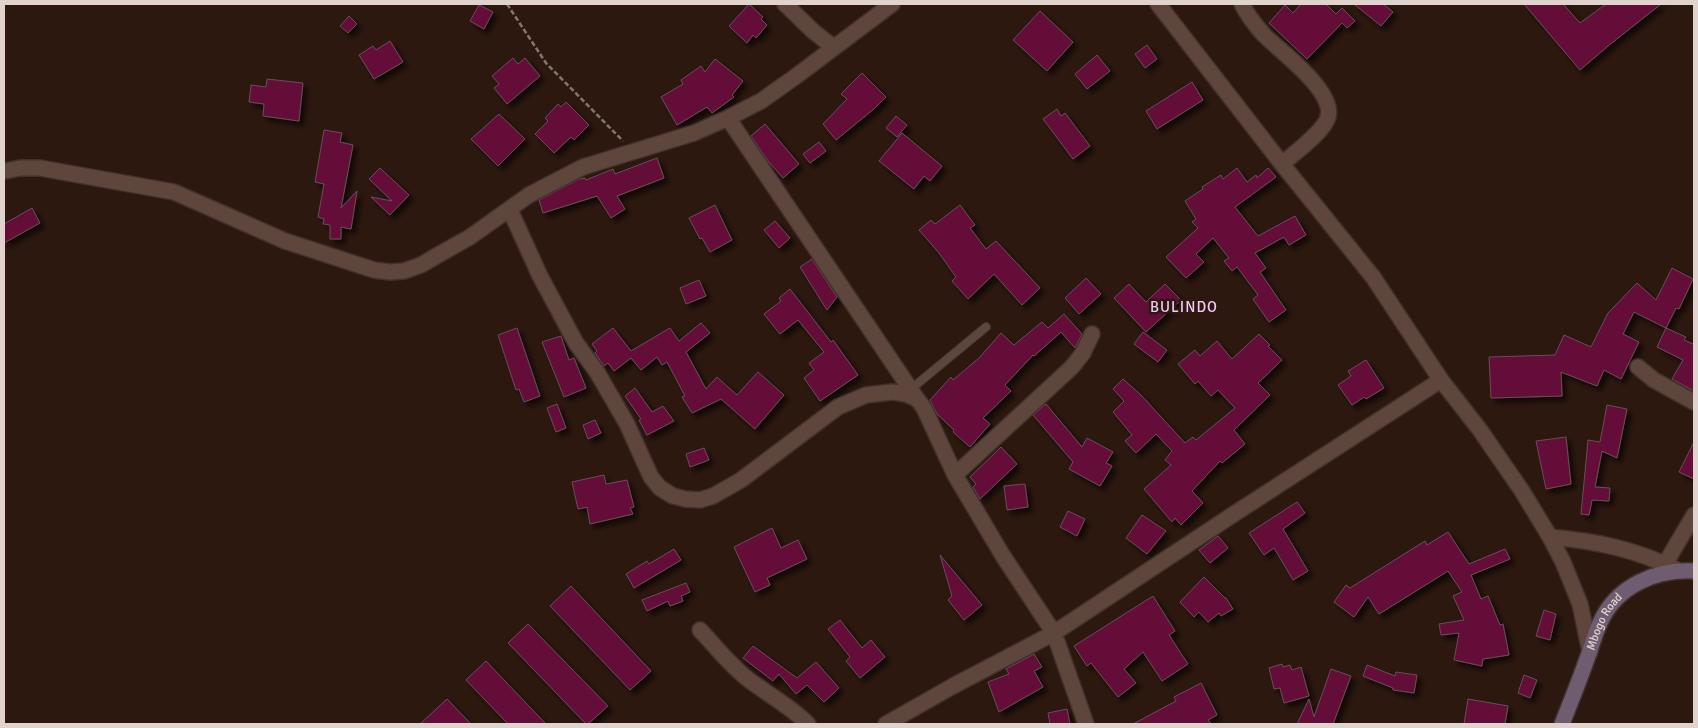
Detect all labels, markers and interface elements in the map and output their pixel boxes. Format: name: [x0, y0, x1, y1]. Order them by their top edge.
district label: BULINDO: [1150, 298, 1218, 316]
street label: Mbogo Road: [1583, 590, 1625, 652]

